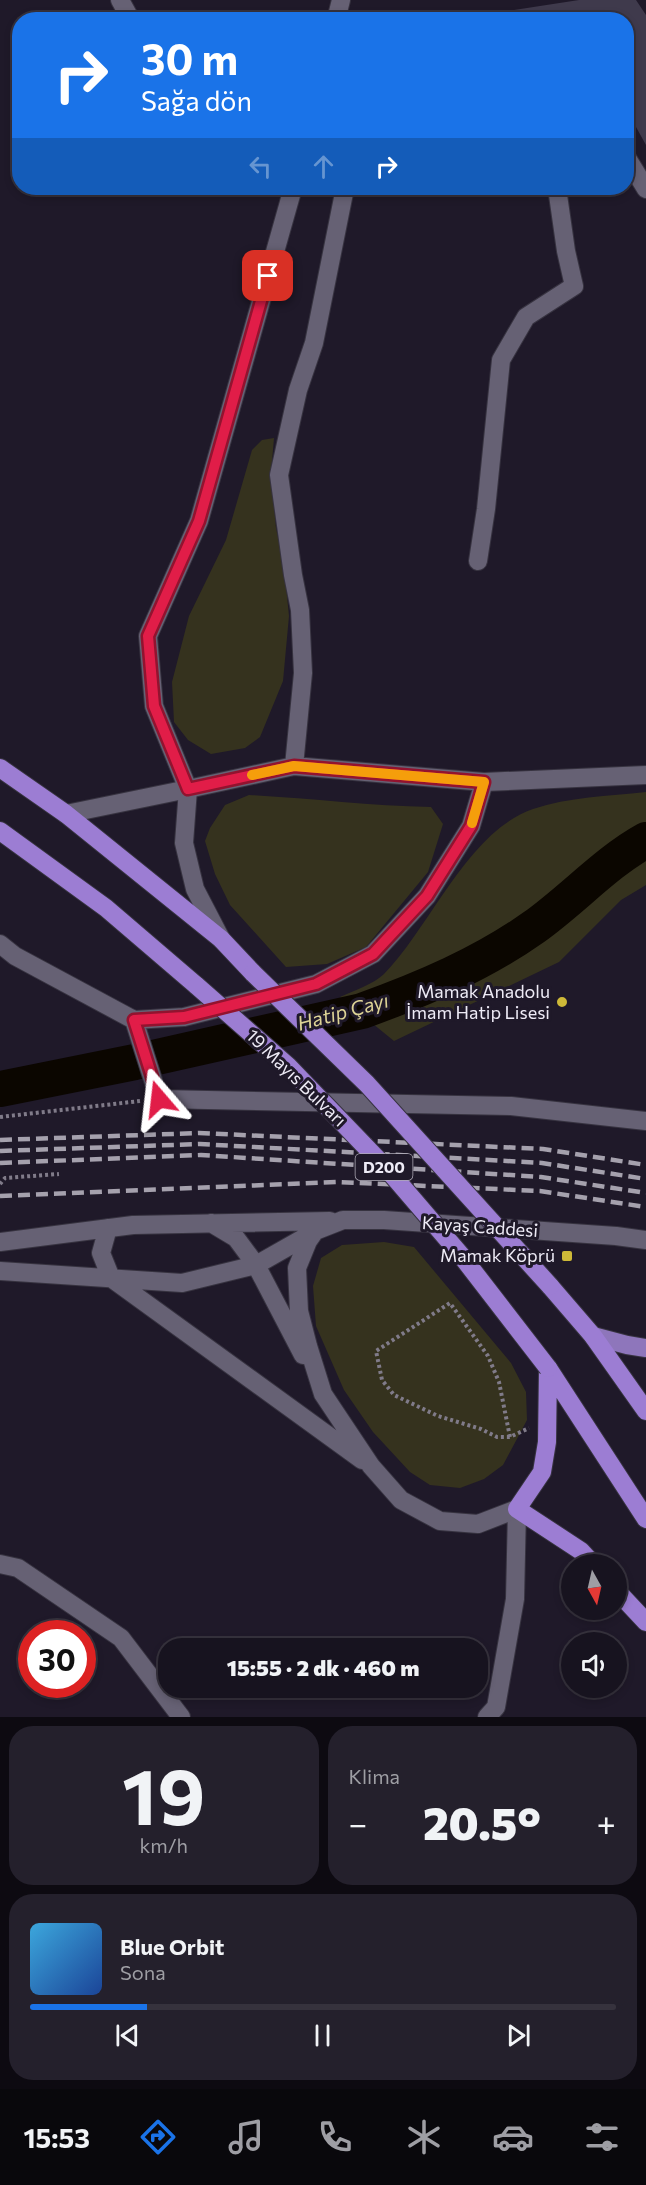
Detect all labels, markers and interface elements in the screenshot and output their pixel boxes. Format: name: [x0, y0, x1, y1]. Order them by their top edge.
text: 30 m: [141, 32, 238, 84]
icon: right: [42, 36, 120, 114]
text: Sağa dön: [141, 84, 252, 117]
icon: left: [244, 150, 277, 183]
icon: ahead: [307, 150, 340, 183]
icon: right: [370, 150, 403, 183]
pin: [242, 250, 293, 301]
icon: arrive: [251, 259, 284, 292]
place label: Mamak Anadolu İmam Hatip Lisesi: [406, 980, 550, 1023]
water label: Hatip Çayı: [294, 987, 391, 1035]
marker: Mamak Anadolu İmam Hatip Lisesi: [555, 995, 569, 1009]
street label: 19 Mayıs Bulvarı: [242, 1024, 351, 1131]
position arrow: [127, 1067, 191, 1131]
road number: D200: [356, 1154, 412, 1180]
street label: Kayaş Caddesi: [421, 1211, 539, 1241]
place label: Mamak Köprü: [440, 1244, 555, 1266]
marker: Mamak Köprü: [560, 1249, 574, 1263]
north arrow: [561, 1554, 627, 1620]
map controls: [561, 1554, 627, 1698]
speed limit sign: 30: [18, 1620, 96, 1698]
button: sound: [561, 1632, 627, 1698]
text: 15:55 · 2 dk · 460 m: [227, 1654, 419, 1681]
text: 19: [122, 1746, 205, 1841]
text: Klima: [349, 1764, 400, 1788]
text: 20.5°: [423, 1794, 541, 1849]
text: −: [349, 1802, 367, 1843]
text: +: [597, 1802, 616, 1843]
text: km/h: [139, 1833, 188, 1857]
text: Blue Orbit: [120, 1933, 224, 1960]
text: Sona: [120, 1960, 166, 1984]
icon: previous: [111, 2019, 144, 2052]
icon: pause: [306, 2019, 339, 2052]
icon: next: [502, 2019, 535, 2052]
icon: directions: [137, 2116, 179, 2158]
icon: music: [225, 2116, 267, 2158]
icon: phone: [314, 2116, 356, 2158]
icon: climate: [403, 2116, 445, 2158]
icon: car: [492, 2116, 534, 2158]
icon: filters: [581, 2116, 623, 2158]
text: 15:53: [23, 2121, 90, 2154]

